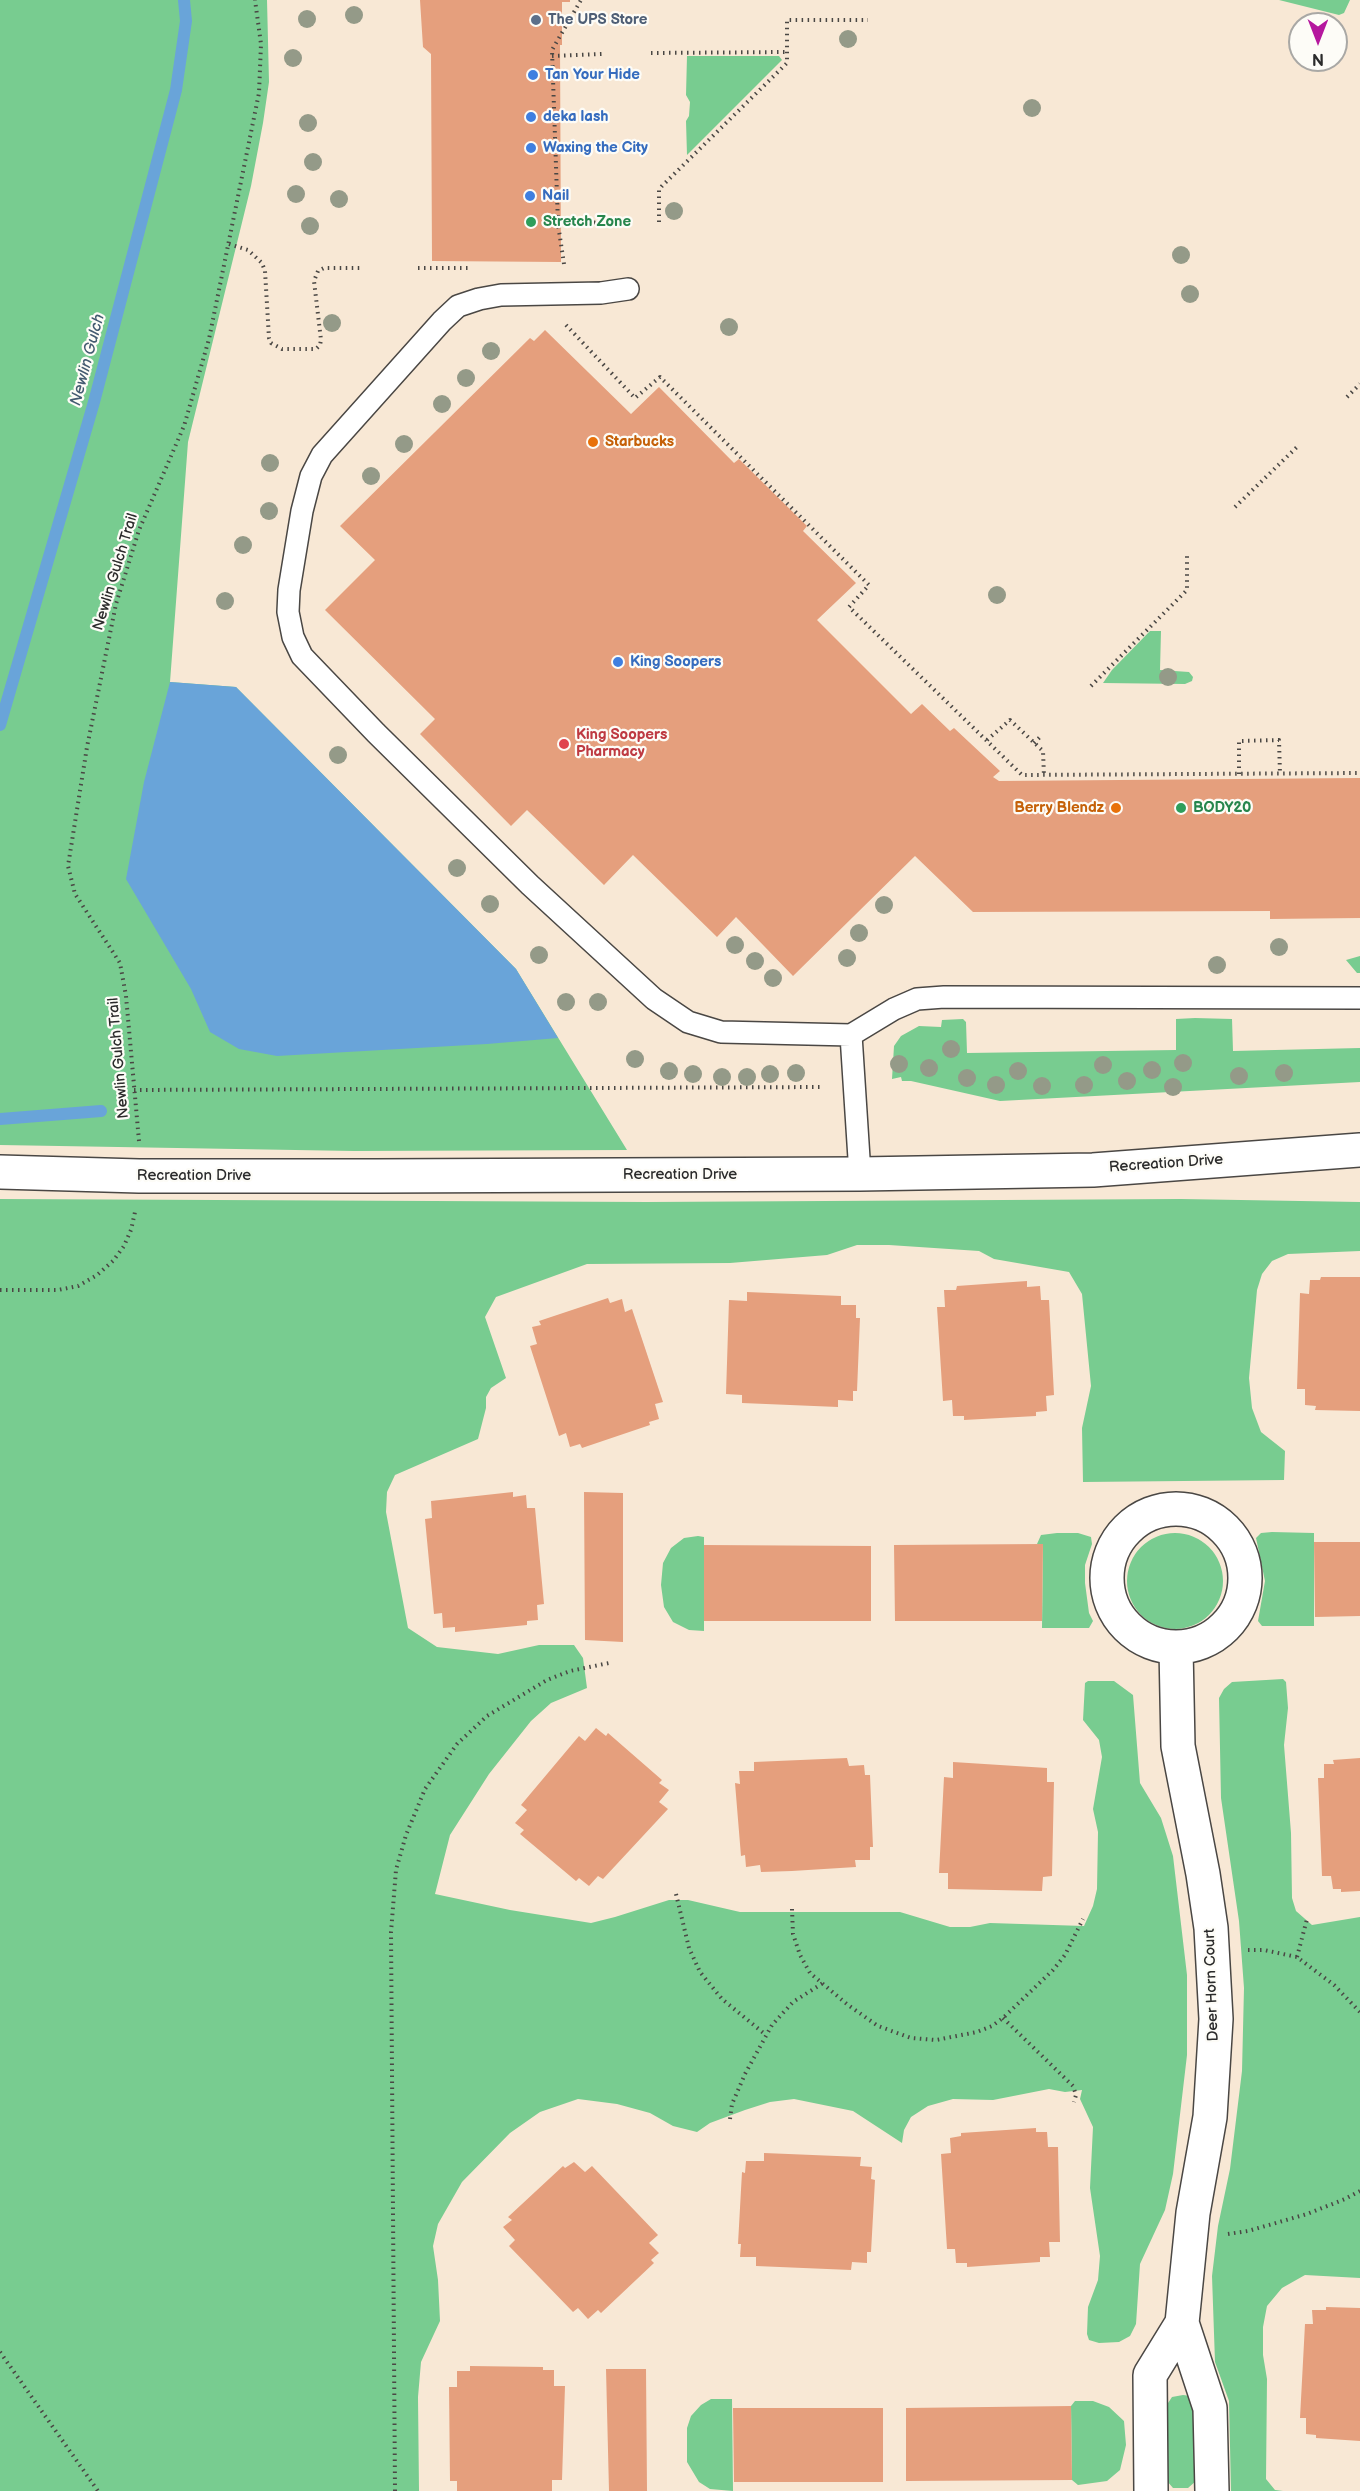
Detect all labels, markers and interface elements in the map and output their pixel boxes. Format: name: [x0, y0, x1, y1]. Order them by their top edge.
place label: The UPS Store: [548, 11, 647, 29]
north arrow: [1288, 12, 1348, 72]
marker: The UPS Store: [529, 13, 543, 27]
text: N: [1312, 49, 1324, 68]
place label: Tan Your Hide: [545, 66, 640, 84]
marker: Tan Your Hide: [526, 68, 540, 82]
place label: deka lash: [543, 108, 609, 126]
marker: deka lash: [524, 110, 538, 124]
place label: Waxing the City: [543, 139, 648, 157]
marker: Waxing the City: [524, 141, 538, 155]
place label: Nail: [542, 187, 569, 205]
marker: Nail: [523, 189, 537, 203]
place label: Stretch Zone: [543, 213, 631, 231]
marker: Stretch Zone: [524, 215, 538, 229]
water label: Newlin Gulch: [67, 312, 109, 408]
place label: Starbucks: [605, 433, 674, 451]
marker: Starbucks: [586, 435, 600, 449]
street label: Newlin Gulch Trail: [90, 511, 142, 633]
place label: King Soopers: [630, 653, 721, 671]
marker: King Soopers: [611, 655, 625, 669]
place label: King Soopers Pharmacy: [576, 726, 667, 761]
marker: King Soopers Pharmacy: [557, 737, 571, 751]
place label: Berry Blendz: [1014, 799, 1104, 817]
place label: BODY20: [1193, 799, 1251, 817]
marker: Berry Blendz: [1109, 801, 1123, 815]
marker: BODY20: [1174, 801, 1188, 815]
street label: Newlin Gulch Trail: [105, 997, 133, 1119]
street label: Recreation Drive: [1108, 1151, 1224, 1177]
street label: Recreation Drive: [623, 1166, 737, 1184]
street label: Recreation Drive: [137, 1167, 251, 1185]
street label: Deer Horn Court: [1201, 1928, 1223, 2042]

